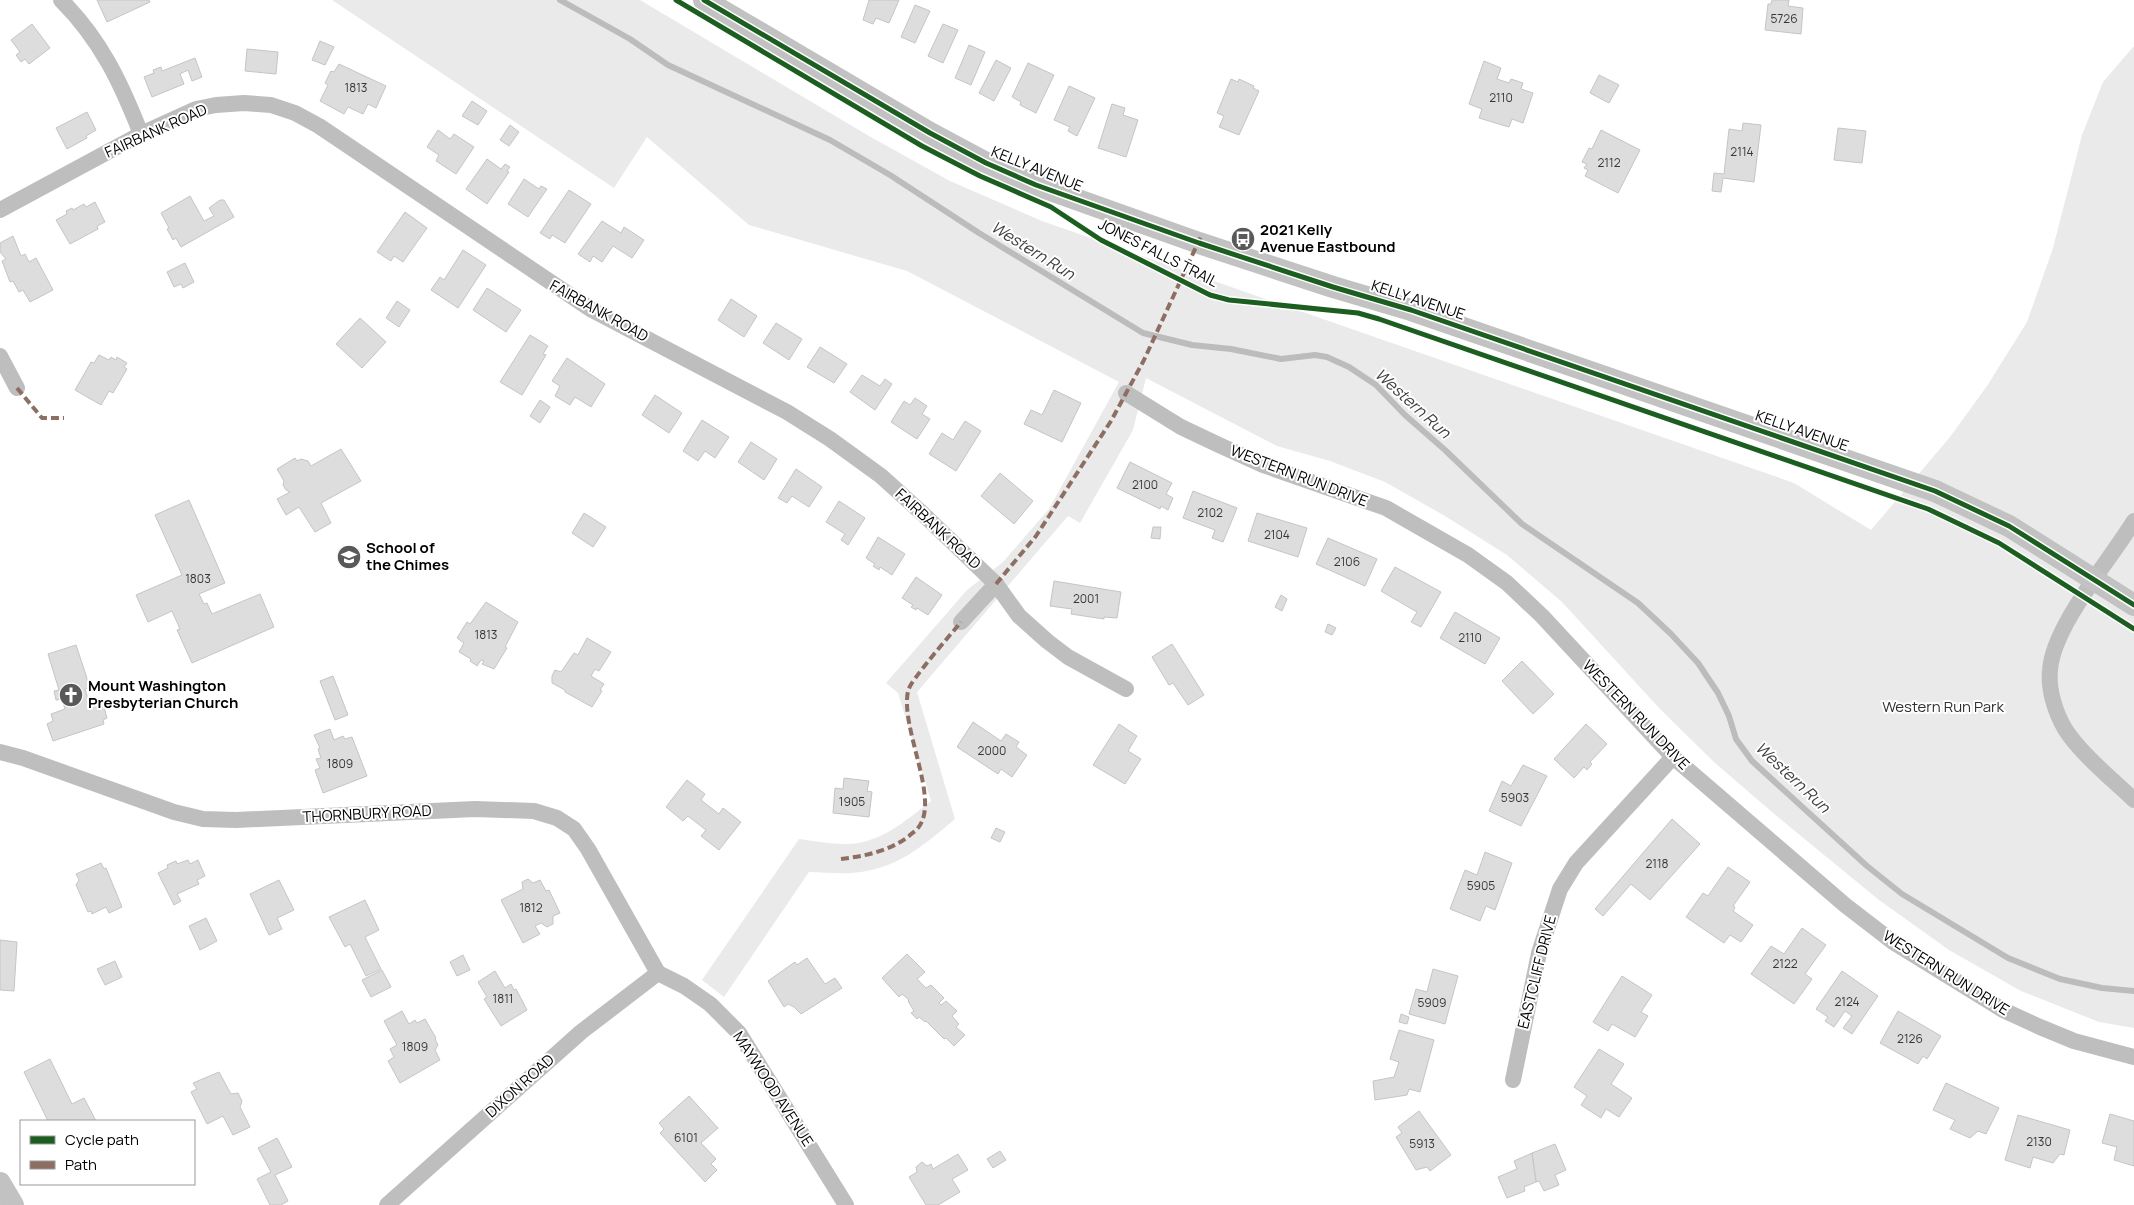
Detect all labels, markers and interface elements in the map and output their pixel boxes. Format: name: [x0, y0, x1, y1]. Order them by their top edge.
house number: 5726: [1770, 10, 1798, 27]
house number: 1813: [345, 79, 367, 96]
house number: 2110: [1489, 89, 1513, 106]
street label: FAIRBANK ROAD: [101, 99, 210, 163]
street label: KELLY AVENUE: [988, 141, 1086, 197]
house number: 2114: [1730, 143, 1754, 160]
house number: 2112: [1597, 154, 1621, 171]
street label: JONES FALLS TRAIL: [1095, 213, 1222, 292]
water label: Western Run: [987, 216, 1079, 285]
place label: 2021 Kelly Avenue Eastbound: [1260, 219, 1396, 257]
bus stop icon: 2021 Kelly Avenue Eastbound: [1230, 226, 1256, 252]
street label: KELLY AVENUE: [1369, 274, 1468, 325]
street label: FAIRBANK ROAD: [546, 275, 652, 346]
water label: Western Run: [1370, 363, 1456, 443]
street label: KELLY AVENUE: [1753, 405, 1852, 456]
street label: WESTERN RUN DRIVE: [1227, 440, 1371, 511]
house number: 2100: [1132, 476, 1158, 493]
street label: FAIRBANK ROAD: [891, 483, 986, 574]
house number: 2102: [1197, 504, 1223, 521]
house number: 2104: [1264, 526, 1290, 543]
place label: School of the Chimes: [366, 537, 449, 575]
school or university icon: School of the Chimes: [336, 544, 362, 570]
house number: 2106: [1334, 553, 1360, 570]
house number: 1803: [185, 570, 211, 587]
house number: 2001: [1073, 590, 1099, 607]
house number: 1813: [475, 626, 497, 643]
house number: 2110: [1458, 629, 1482, 646]
street label: WESTERN RUN DRIVE: [1578, 655, 1694, 774]
place label: Mount Washington Presbyterian Church: [88, 675, 238, 713]
church icon: Mount Washington Presbyterian Church: [58, 682, 84, 708]
park label: Western Run Park: [1882, 696, 2004, 717]
water label: Western Run: [1751, 737, 1836, 818]
house number: 2000: [978, 742, 1006, 759]
house number: 1809: [327, 755, 353, 772]
house number: 5903: [1501, 789, 1529, 806]
house number: 1905: [839, 793, 865, 810]
street label: THORNBURY ROAD: [302, 800, 432, 827]
house number: 2118: [1645, 855, 1669, 872]
house number: 5905: [1467, 877, 1495, 894]
house number: 1812: [519, 899, 543, 916]
street label: EASTCLIFF DRIVE: [1512, 913, 1561, 1031]
street label: WESTERN RUN DRIVE: [1879, 925, 2014, 1020]
house number: 2122: [1772, 955, 1798, 972]
house number: 1811: [492, 990, 514, 1007]
house number: 2124: [1834, 993, 1860, 1010]
house number: 5909: [1417, 994, 1447, 1011]
street label: MAYWOOD AVENUE: [728, 1027, 819, 1150]
house number: 2126: [1897, 1030, 1923, 1047]
house number: 1809: [402, 1038, 428, 1055]
street label: DIXON ROAD: [481, 1049, 559, 1122]
legend: [20, 1120, 195, 1185]
text: Cycle path: [65, 1129, 139, 1150]
house number: 6101: [674, 1129, 698, 1146]
house number: 2130: [2026, 1133, 2052, 1150]
house number: 5913: [1409, 1135, 1435, 1152]
text: Path: [65, 1154, 97, 1175]

